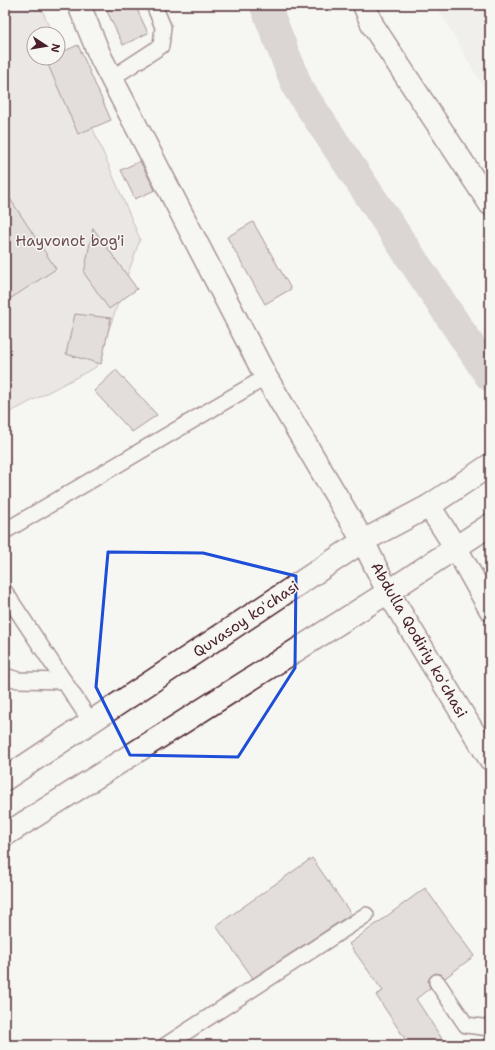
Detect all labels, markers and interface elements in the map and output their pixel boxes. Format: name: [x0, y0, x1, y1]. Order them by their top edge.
north arrow: [26, 26, 66, 66]
text: N: [47, 42, 64, 54]
park label: Hayvonot bog'i: [16, 231, 124, 251]
street label: Abdulla Qodiriy koʻchasi: [366, 559, 472, 721]
street label: Quvasoy koʻchasi: [189, 576, 303, 662]

